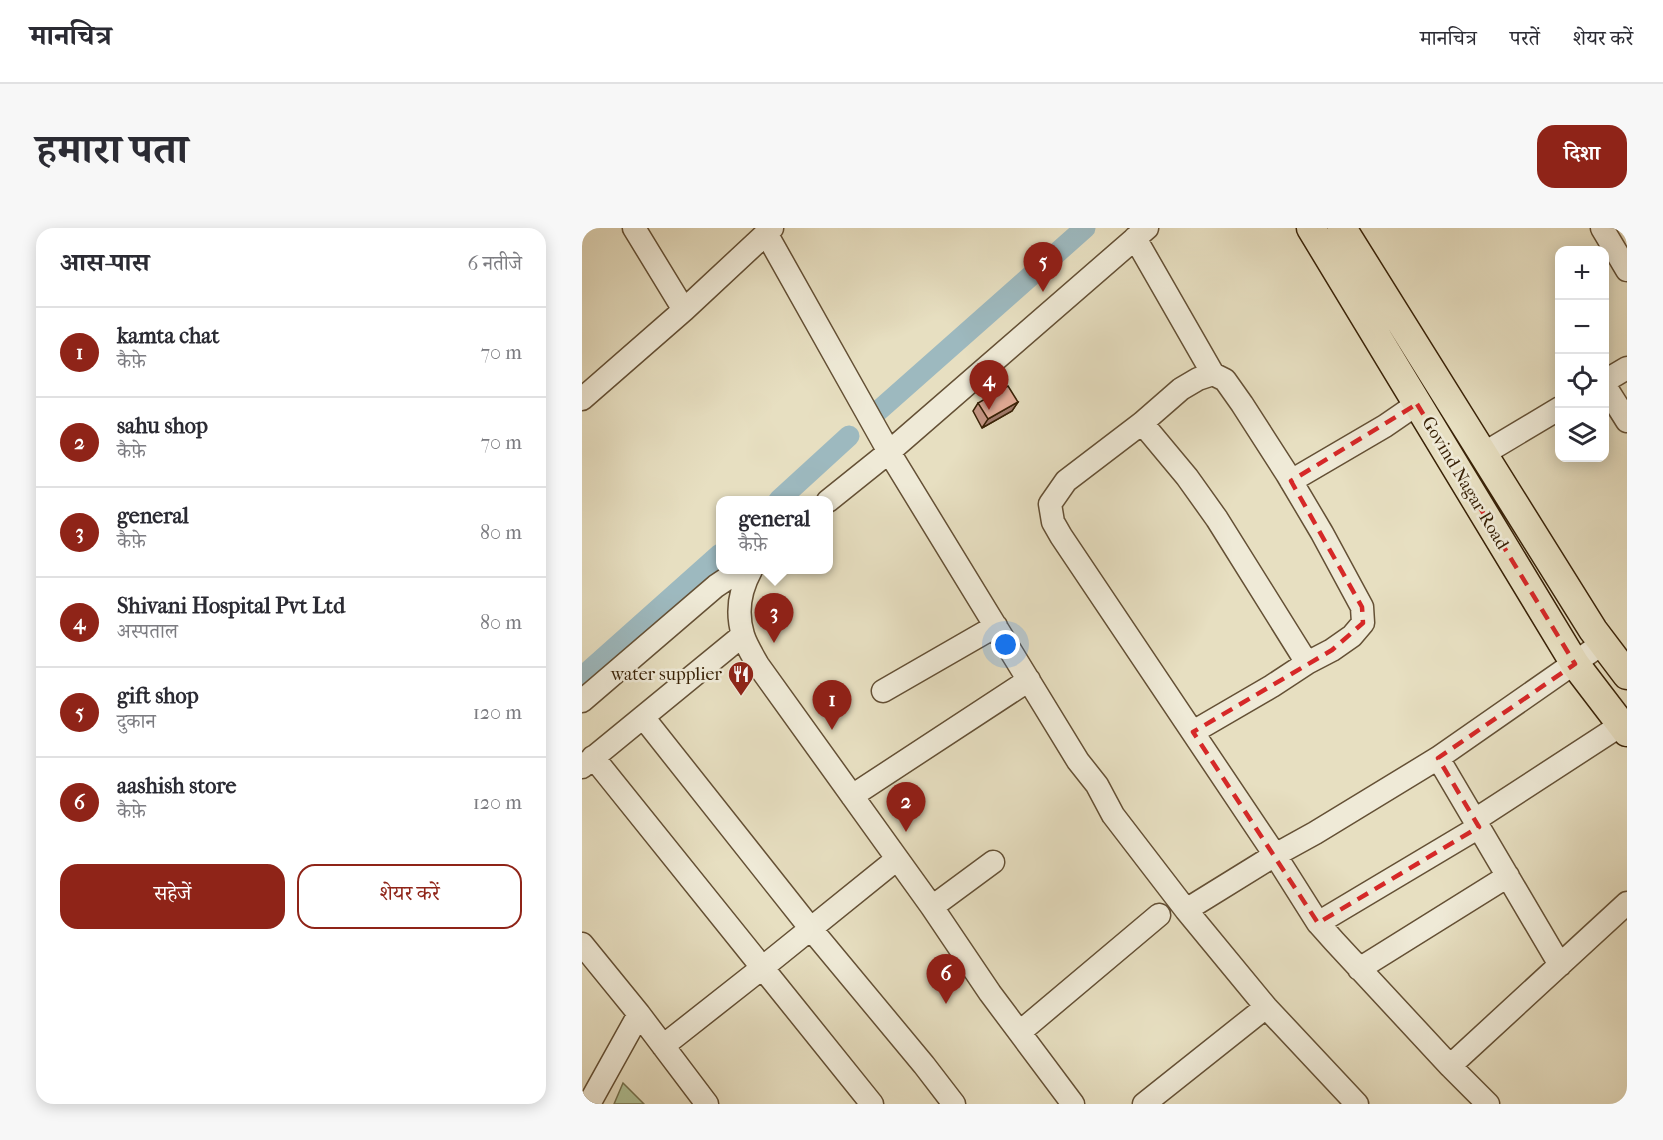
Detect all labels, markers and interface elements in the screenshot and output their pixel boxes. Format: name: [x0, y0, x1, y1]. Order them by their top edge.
text: मानचित्र: [30, 19, 112, 52]
text: मानचित्र: [1420, 26, 1477, 50]
text: परतें: [1510, 26, 1540, 50]
text: शेयर करें: [1573, 26, 1633, 50]
text: हमारा पता: [36, 125, 188, 174]
button: दिशा: [1537, 125, 1627, 188]
pin: 5: [1024, 242, 1062, 292]
map controls: [1555, 246, 1609, 462]
button: +: [1555, 246, 1609, 300]
text: आस-पास: [60, 247, 149, 278]
text: 6 नतीजे: [468, 252, 522, 275]
button: −: [1555, 300, 1609, 354]
text: kamta chat: [117, 323, 219, 349]
text: 1: [76, 341, 83, 364]
text: 70 m: [480, 341, 522, 364]
text: कैफ़े: [117, 350, 146, 373]
button: locate: [1555, 354, 1609, 408]
pin: 4: [970, 360, 1008, 410]
button: layers: [1555, 408, 1609, 462]
text: sahu shop: [117, 413, 208, 439]
street label: Govind Nagar Road: [1417, 413, 1513, 553]
text: 2: [74, 431, 85, 454]
text: 70 m: [480, 431, 522, 454]
text: कैफ़े: [117, 440, 146, 463]
popup: [716, 496, 833, 574]
text: general: [117, 503, 189, 529]
text: general: [739, 506, 810, 532]
text: 3: [75, 521, 84, 544]
text: 80 m: [480, 521, 522, 544]
text: कैफ़े: [117, 530, 146, 553]
text: कैफ़े: [739, 533, 767, 556]
text: Shivani Hospital Pvt Ltd: [117, 593, 345, 619]
pin: 3: [754, 594, 794, 643]
text: 4: [74, 611, 85, 634]
text: 80 m: [480, 611, 522, 634]
text: अस्पताल: [117, 620, 178, 643]
your location: [991, 630, 1020, 659]
restaurant icon: water supplier: [726, 659, 756, 697]
place label: water supplier: [610, 664, 722, 685]
pin: 1: [812, 680, 852, 730]
text: gift shop: [117, 683, 199, 709]
text: 5: [75, 701, 84, 724]
text: 120 m: [473, 701, 522, 724]
text: दुकान: [117, 710, 156, 733]
text: aashish store: [117, 773, 236, 799]
pin: 2: [886, 782, 926, 832]
text: 6: [74, 791, 85, 814]
text: 120 m: [473, 791, 522, 814]
text: कैफ़े: [117, 800, 146, 823]
button: सहेजें: [60, 864, 285, 929]
button: शेयर करें: [297, 864, 522, 929]
pin: 6: [926, 954, 966, 1004]

